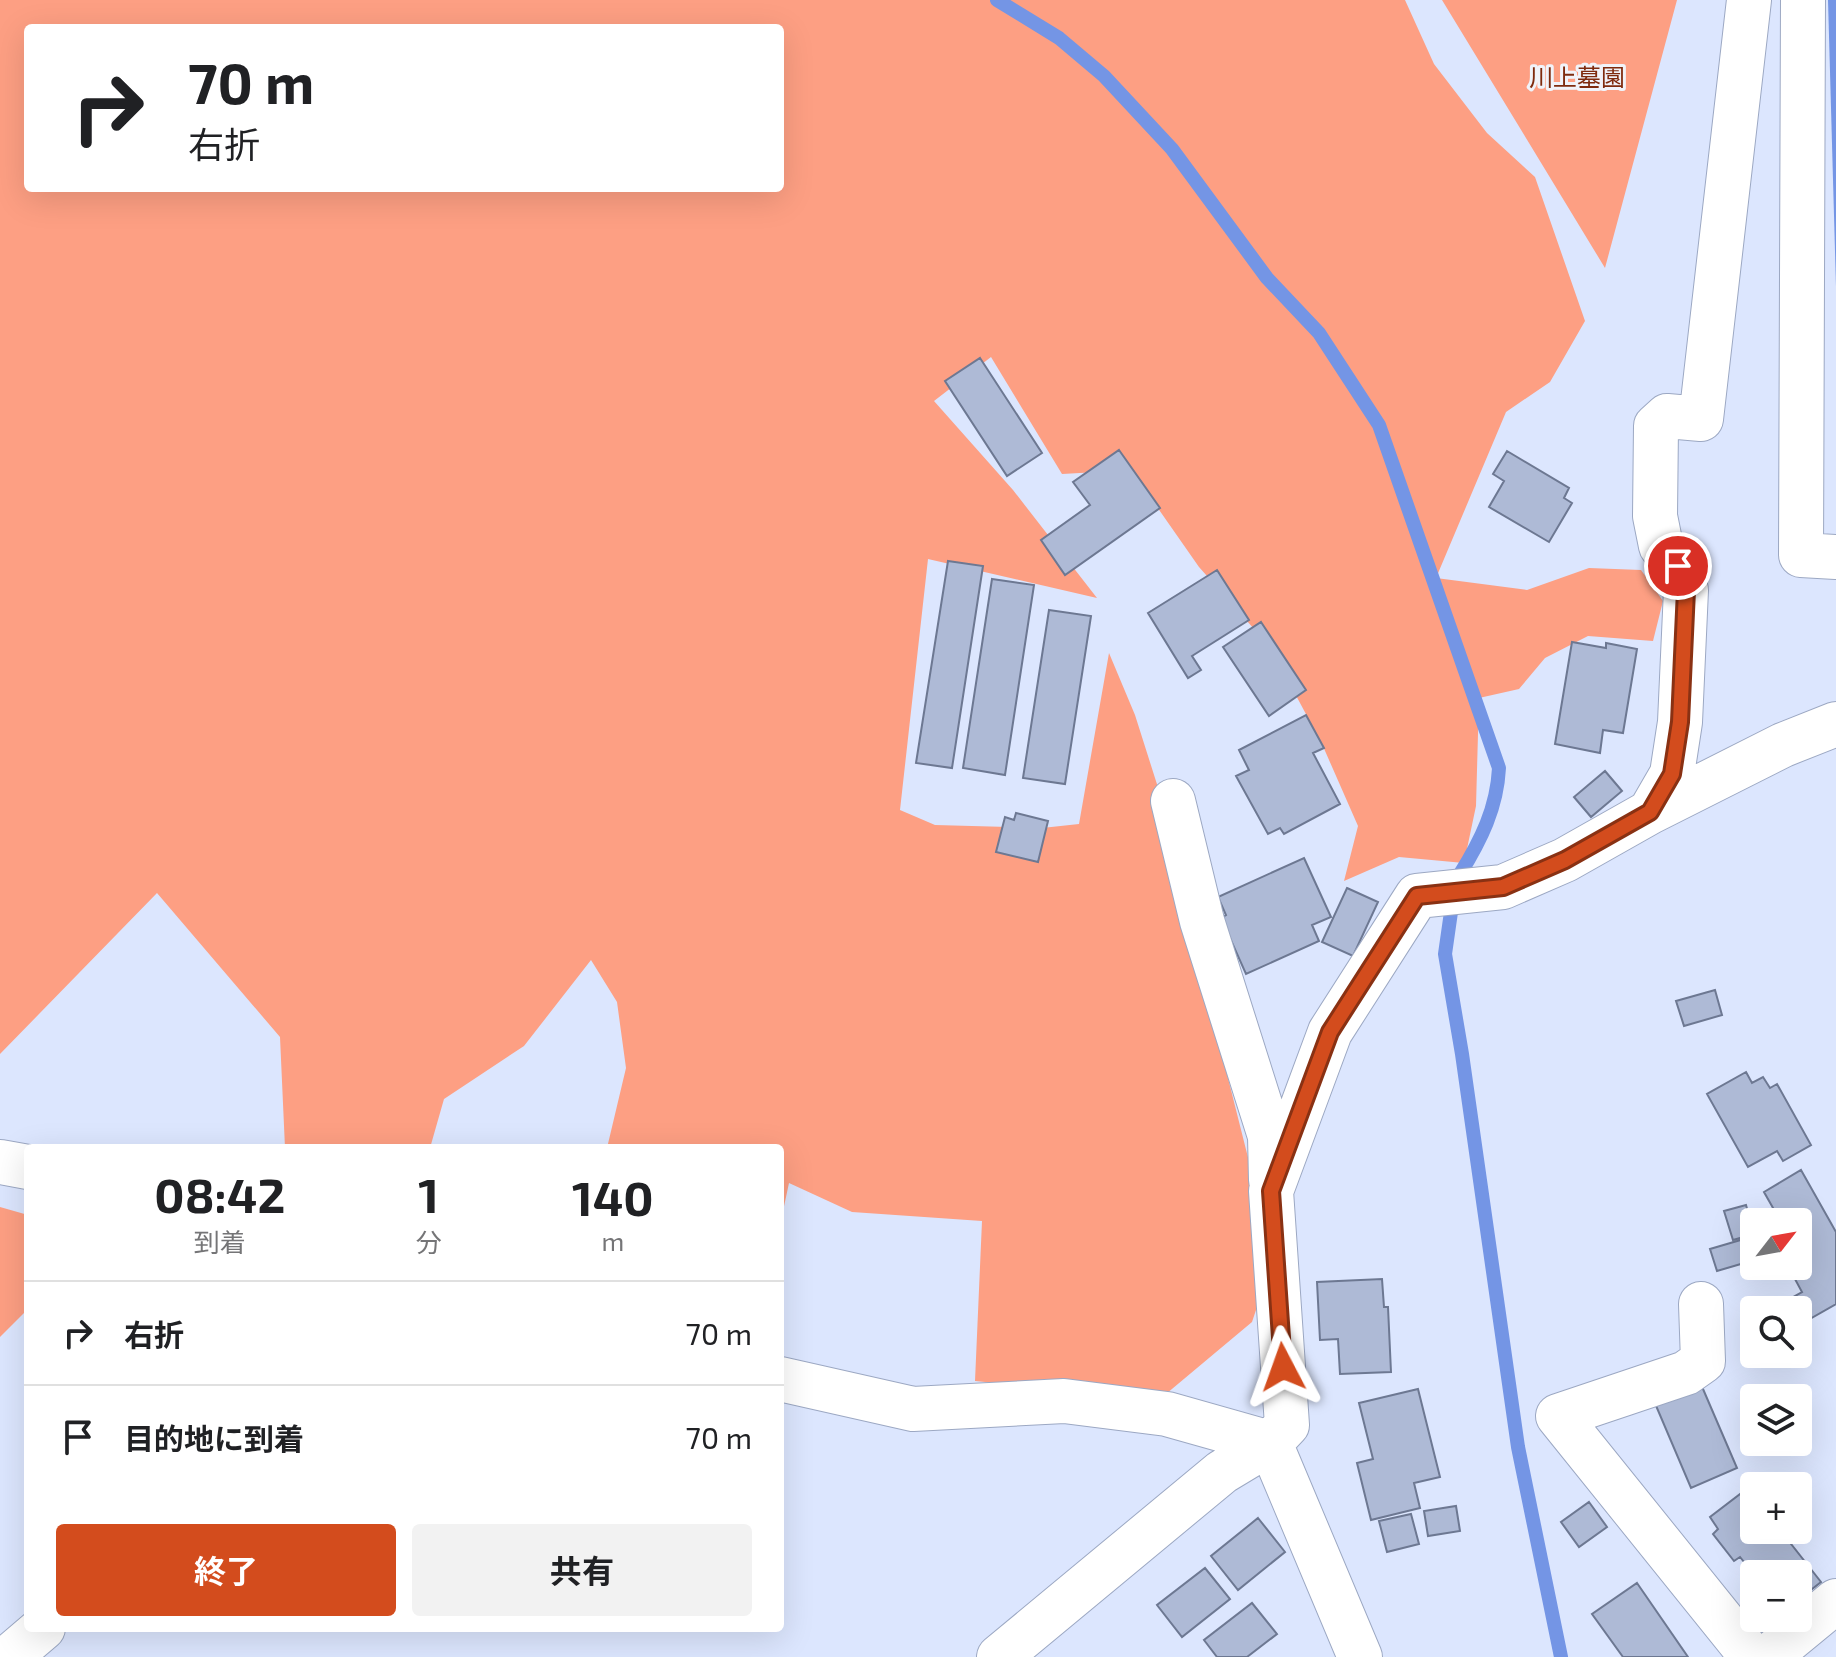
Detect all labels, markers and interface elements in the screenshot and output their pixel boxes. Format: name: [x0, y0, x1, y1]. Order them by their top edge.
text: 70 m: [188, 48, 314, 115]
icon: right: [56, 56, 160, 160]
park label: 川上墓園: [1529, 62, 1625, 91]
text: 右折: [188, 122, 260, 165]
pin: [1644, 532, 1712, 600]
icon: arrive: [1656, 544, 1700, 588]
text: 08:42: [154, 1165, 285, 1223]
text: 1: [418, 1165, 439, 1223]
text: 140: [572, 1168, 654, 1226]
north arrow: [1740, 1208, 1812, 1280]
map controls: [1740, 1208, 1812, 1632]
text: m: [601, 1225, 624, 1256]
text: 到着: [194, 1226, 246, 1257]
text: 分: [416, 1226, 442, 1257]
button: search: [1740, 1296, 1812, 1368]
icon: right: [56, 1311, 100, 1355]
text: 70 m: [686, 1315, 752, 1351]
text: 右折: [124, 1316, 184, 1352]
position arrow: [1241, 1325, 1325, 1409]
button: layers: [1740, 1384, 1812, 1456]
icon: arrive: [56, 1415, 100, 1459]
text: 70 m: [686, 1419, 752, 1455]
text: 目的地に到着: [124, 1420, 304, 1456]
button: +: [1740, 1472, 1812, 1544]
button: 終了: [56, 1524, 396, 1616]
button: 共有: [412, 1524, 752, 1616]
button: −: [1740, 1560, 1812, 1632]

